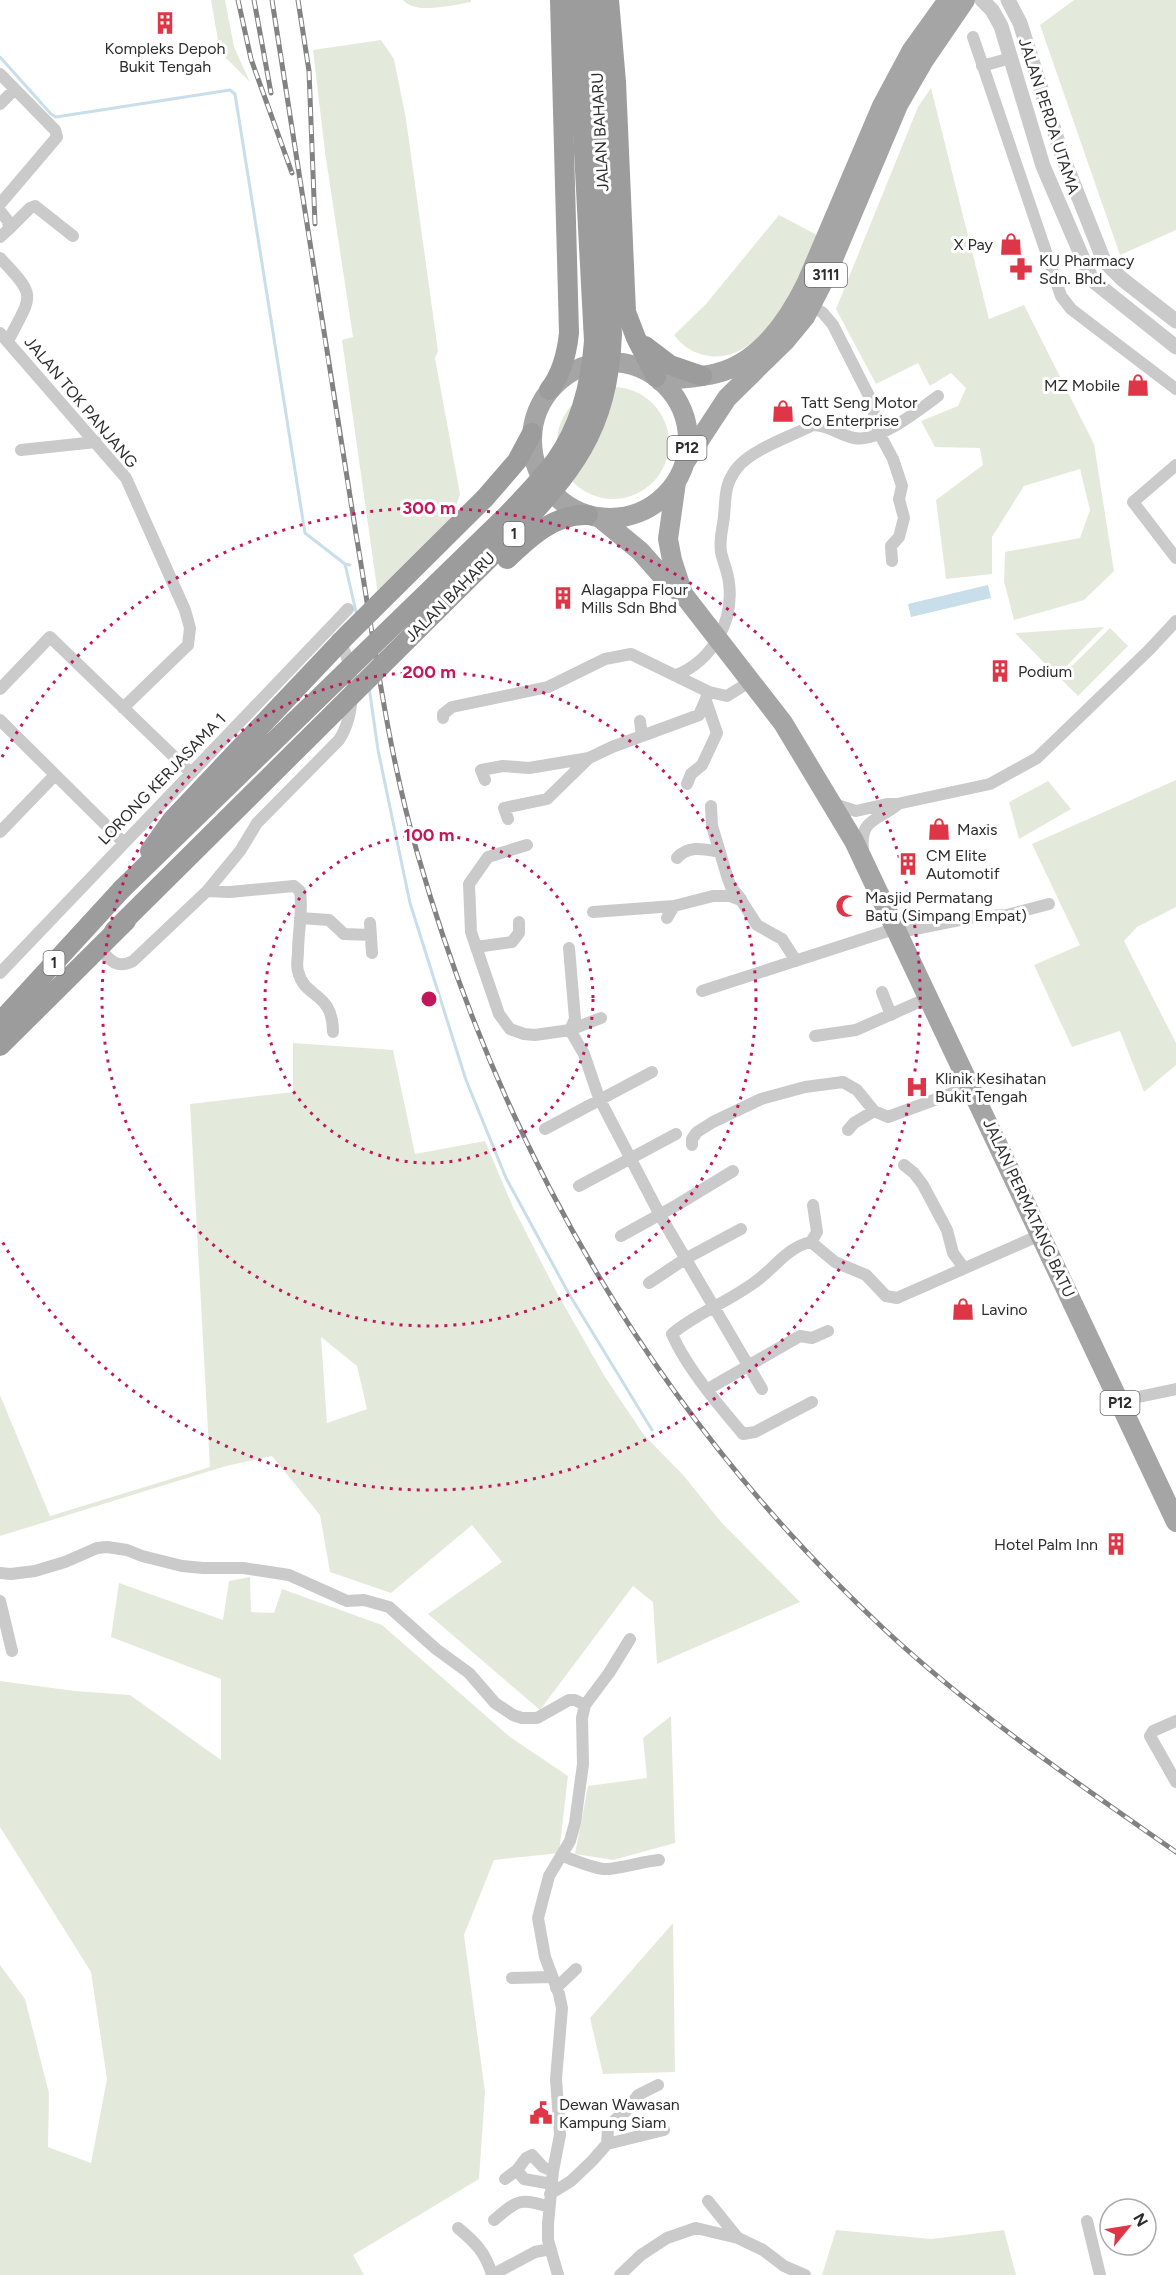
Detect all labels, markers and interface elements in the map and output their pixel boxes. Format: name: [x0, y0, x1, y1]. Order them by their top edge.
building icon: Kompleks Depoh Bukit Tengah: [152, 10, 178, 36]
street label: JALAN PERDA UTAMA: [1015, 35, 1083, 197]
place label: Kompleks Depoh Bukit Tengah: [105, 39, 225, 76]
street label: JALAN BAHARU: [587, 72, 613, 192]
shop icon: X Pay: [998, 231, 1024, 257]
place label: X Pay: [954, 235, 994, 254]
place label: KU Pharmacy Sdn. Bhd.: [1039, 251, 1135, 288]
pharmacy icon: KU Pharmacy Sdn. Bhd.: [1008, 256, 1034, 282]
road number: 3111: [805, 263, 847, 287]
street label: JALAN TOK PANJANG: [20, 332, 142, 472]
shop icon: MZ Mobile: [1125, 372, 1151, 398]
place label: MZ Mobile: [1044, 376, 1120, 395]
place label: Tatt Seng Motor Co Enterprise: [801, 393, 918, 430]
shop icon: Tatt Seng Motor Co Enterprise: [770, 398, 796, 424]
road number: P12: [668, 436, 706, 460]
text: 300 m: [402, 497, 456, 519]
road number: 1: [504, 522, 524, 546]
street label: JALAN BAHARU: [401, 548, 499, 646]
place label: Alagappa Flour Mills Sdn Bhd: [581, 580, 689, 617]
building icon: Alagappa Flour Mills Sdn Bhd: [550, 585, 576, 611]
building icon: Podium: [987, 658, 1013, 684]
text: 200 m: [402, 661, 456, 683]
place label: Podium: [1018, 662, 1072, 681]
street label: LORONG KERJASAMA 1: [94, 709, 230, 849]
shop icon: Maxis: [926, 816, 952, 842]
place label: Maxis: [957, 820, 997, 839]
text: 100 m: [404, 824, 454, 846]
place label: CM Elite Automotif: [926, 846, 1000, 883]
building icon: CM Elite Automotif: [895, 851, 921, 877]
place label: Masjid Permatang Batu (Simpang Empat): [865, 888, 1027, 925]
mosque icon: Masjid Permatang Batu (Simpang Empat): [834, 893, 860, 919]
road number: 1: [44, 951, 64, 975]
centre of rings: [419, 989, 439, 1009]
place label: Klinik Kesihatan Bukit Tengah: [935, 1069, 1046, 1106]
hospital icon: Klinik Kesihatan Bukit Tengah: [904, 1074, 930, 1100]
street label: JALAN PERMATANG BATU: [979, 1116, 1079, 1300]
shop icon: Lavino: [950, 1296, 976, 1322]
place label: Lavino: [981, 1300, 1028, 1319]
road number: P12: [1100, 1391, 1140, 1415]
building icon: Hotel Palm Inn: [1103, 1531, 1129, 1557]
place label: Hotel Palm Inn: [994, 1535, 1098, 1554]
place label: Dewan Wawasan Kampung Siam: [559, 2095, 680, 2132]
public building icon: Dewan Wawasan Kampung Siam: [528, 2100, 554, 2126]
north arrow: [1098, 2197, 1158, 2257]
text: N: [1129, 2210, 1152, 2230]

